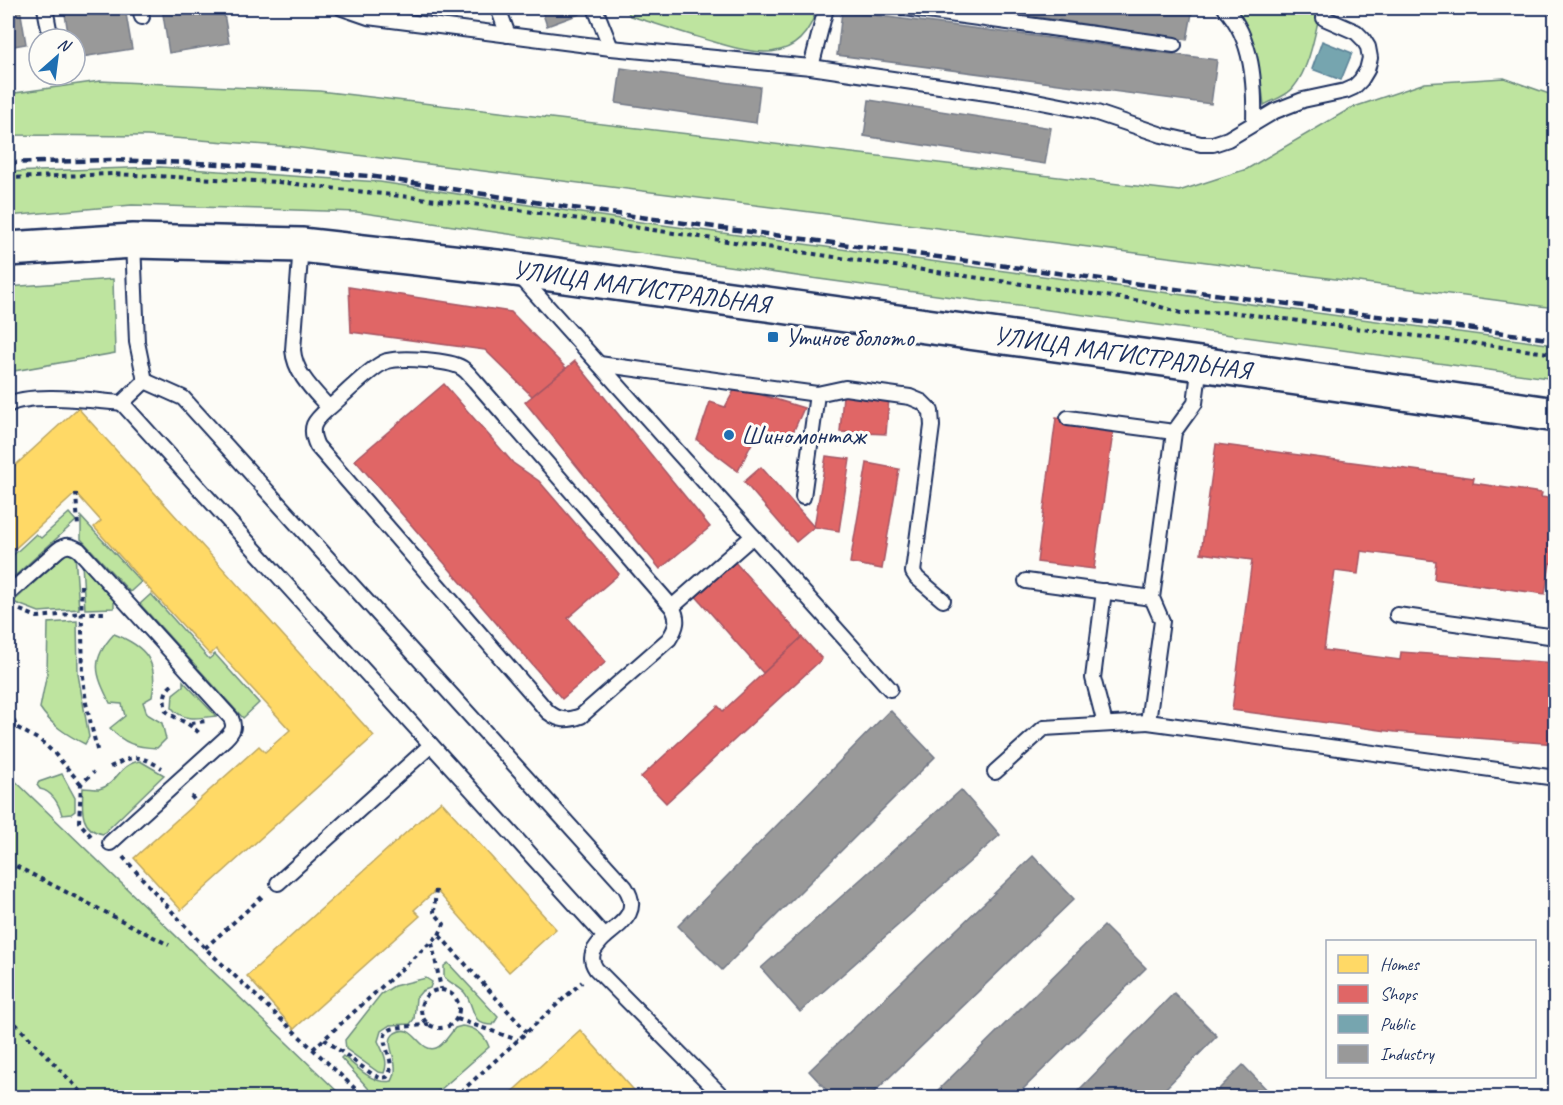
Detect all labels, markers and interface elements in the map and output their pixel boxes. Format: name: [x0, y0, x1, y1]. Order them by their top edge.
north arrow: [27, 27, 87, 87]
text: N: [55, 33, 75, 57]
street label: УЛИЦА МАГИСТРАЛЬНАЯ: [511, 253, 775, 322]
street label: УЛИЦА МАГИСТРАЛЬНАЯ: [992, 319, 1256, 388]
place label: Утиное болото: [785, 321, 915, 354]
marker: Утиное болото: [766, 330, 780, 344]
place label: Шиномонтаж: [741, 419, 868, 452]
marker: Шиномонтаж: [722, 428, 736, 442]
legend: [1326, 940, 1536, 1078]
text: Homes: [1380, 953, 1420, 975]
text: Shops: [1380, 983, 1419, 1005]
text: Public: [1380, 1013, 1417, 1035]
text: Industry: [1380, 1043, 1435, 1065]

